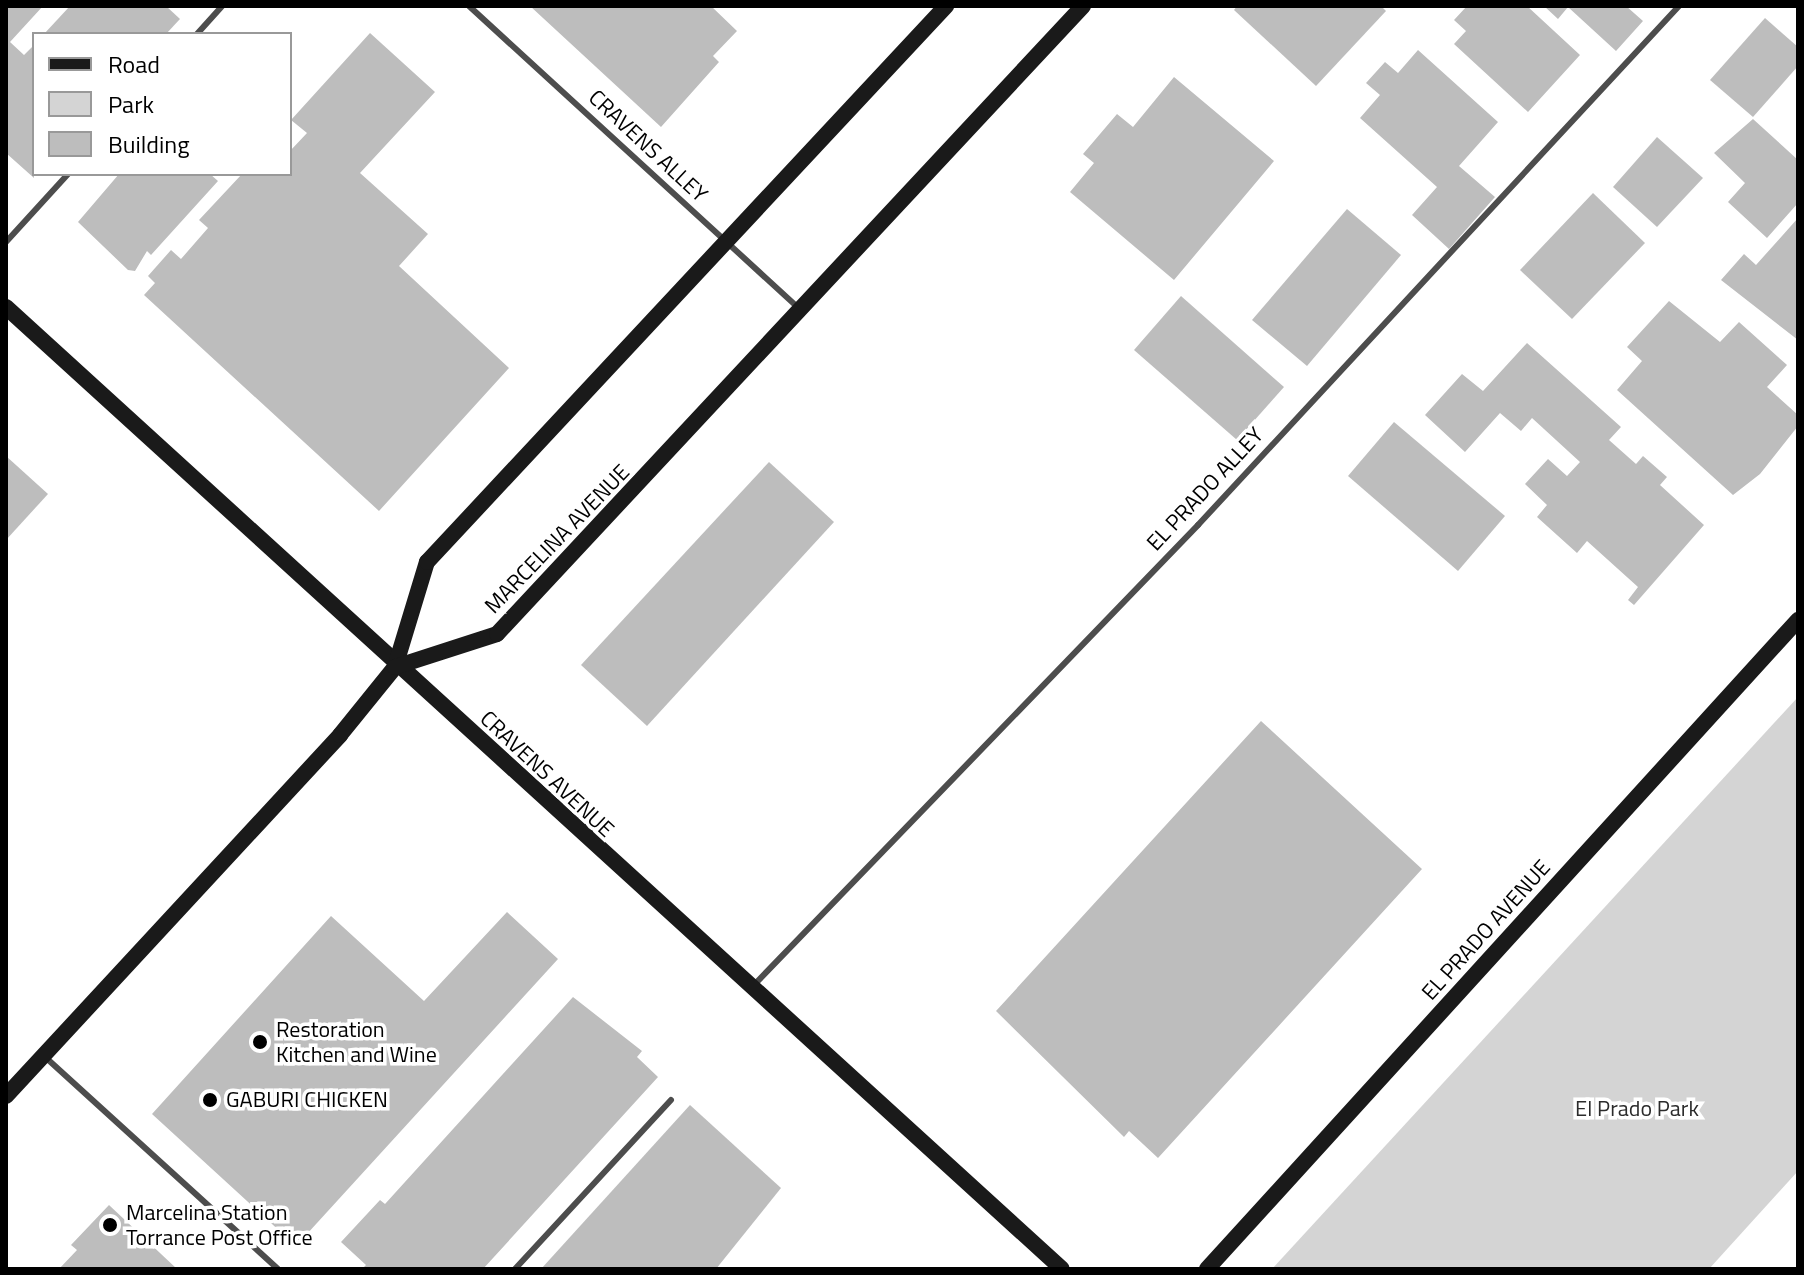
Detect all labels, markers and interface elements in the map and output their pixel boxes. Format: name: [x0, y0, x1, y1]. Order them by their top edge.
legend: [32, 32, 292, 176]
text: Road: [108, 46, 160, 82]
street label: CRAVENS ALLEY: [583, 84, 713, 208]
text: Park: [108, 86, 154, 122]
text: Building: [108, 126, 190, 162]
street label: EL PRADO ALLEY: [1141, 422, 1269, 556]
street label: MARCELINA AVENUE: [479, 459, 635, 619]
street label: CRAVENS AVENUE: [475, 705, 619, 843]
street label: EL PRADO AVENUE: [1416, 855, 1556, 1005]
place label: Restoration Kitchen and Wine: [276, 1016, 437, 1068]
marker: Restoration Kitchen and Wine: [251, 1033, 269, 1051]
place label: GABURI CHICKEN: [226, 1087, 388, 1113]
marker: GABURI CHICKEN: [201, 1091, 219, 1109]
park label: El Prado Park: [1575, 1096, 1699, 1122]
place label: Marcelina Station Torrance Post Office: [126, 1199, 312, 1250]
marker: Marcelina Station Torrance Post Office: [101, 1216, 119, 1234]

